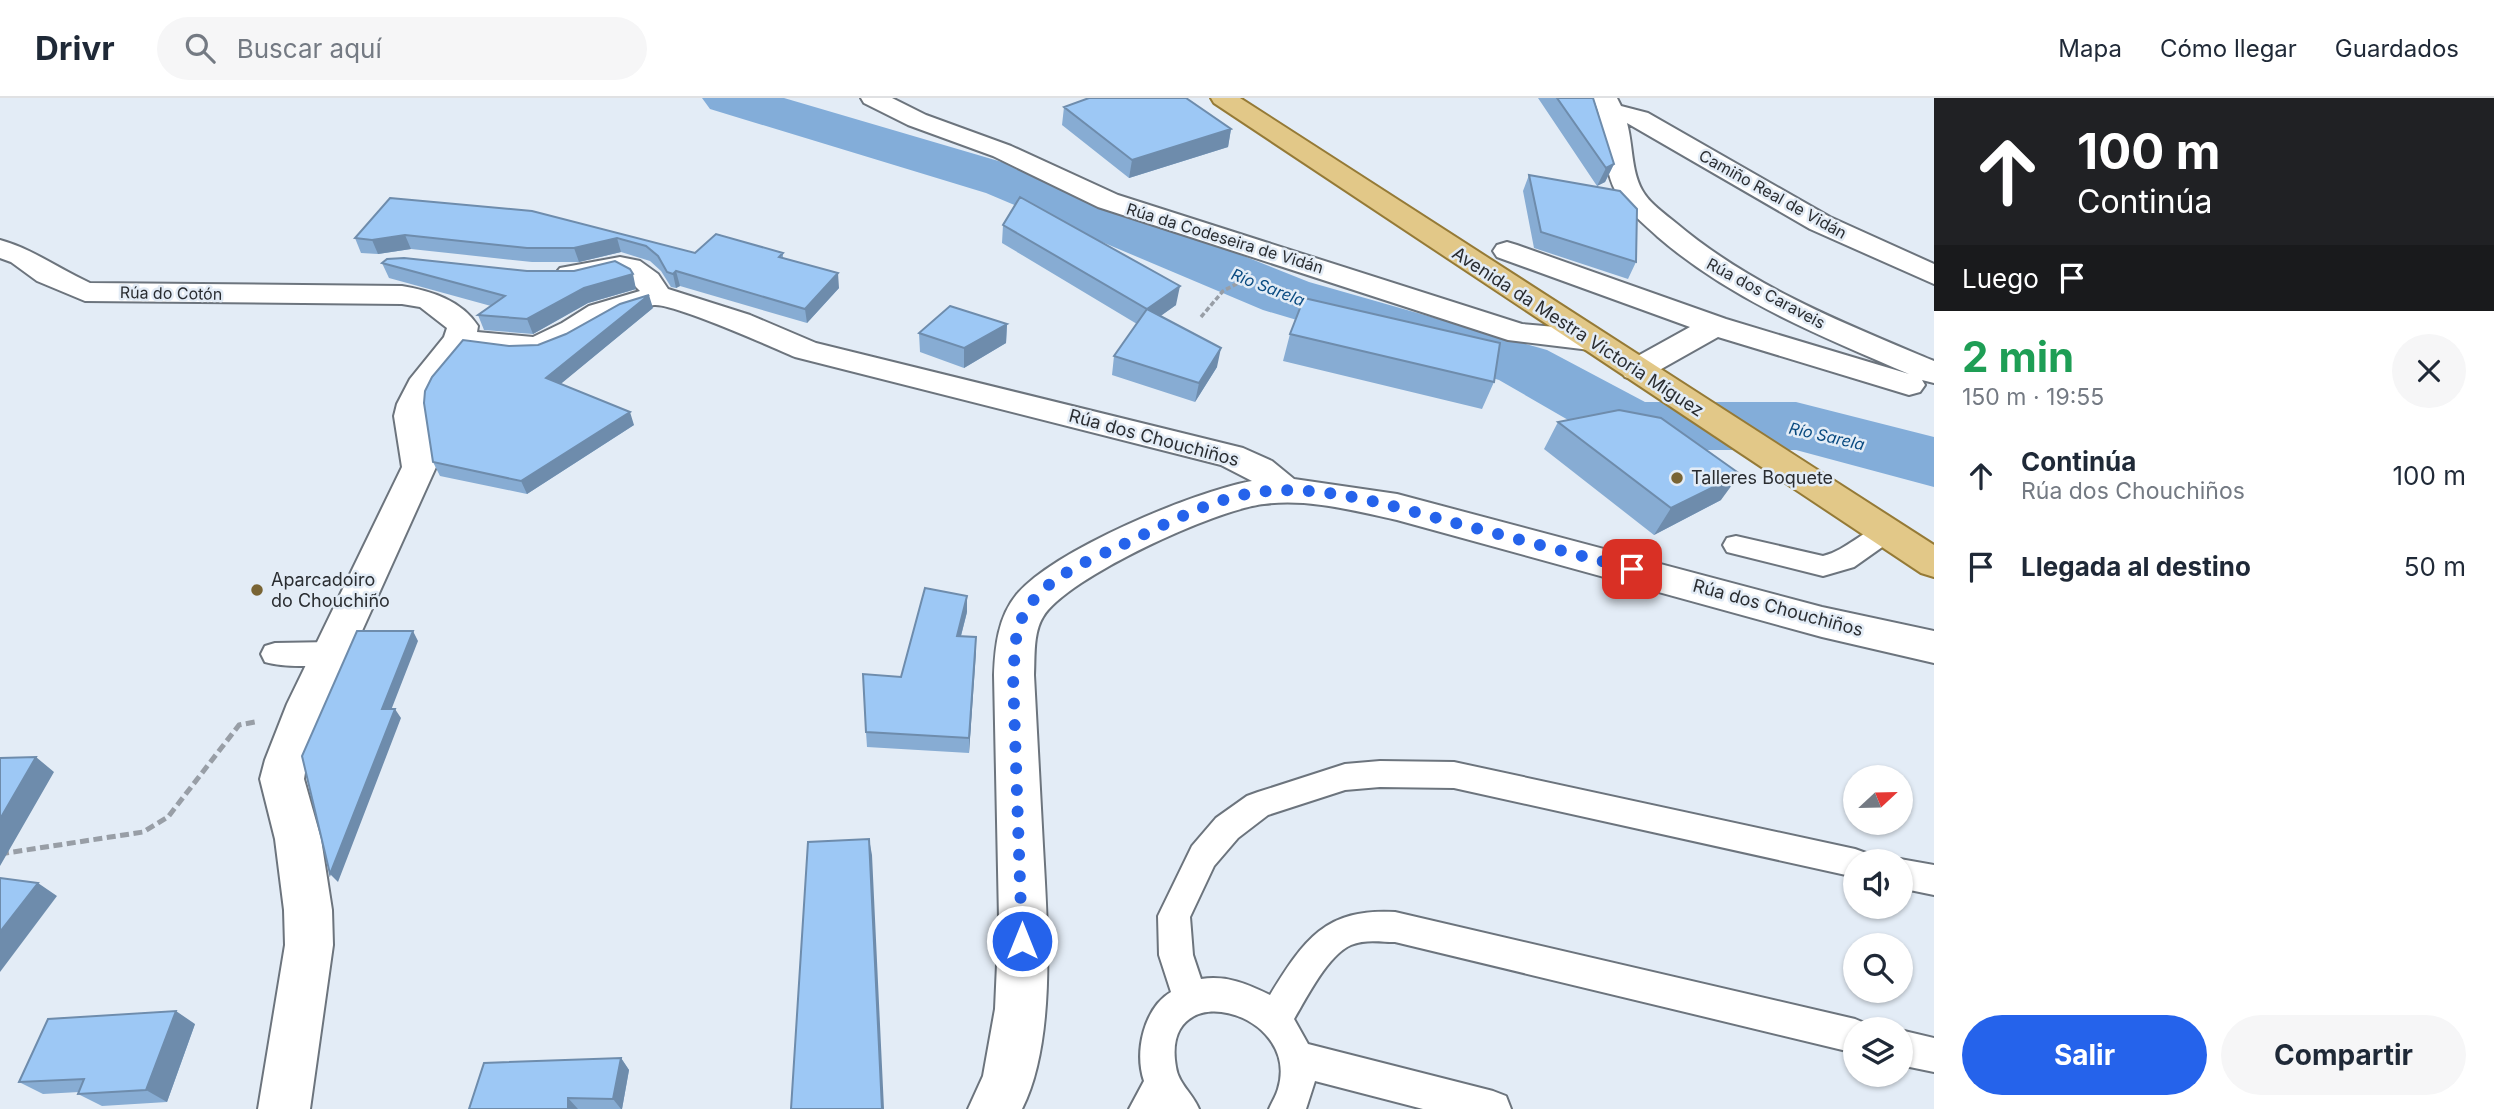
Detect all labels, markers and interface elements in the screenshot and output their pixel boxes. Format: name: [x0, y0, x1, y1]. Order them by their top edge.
search box: [157, 17, 647, 80]
text: Drivr: [35, 28, 115, 68]
icon: search: [181, 29, 219, 67]
text: Buscar aquí: [237, 33, 382, 64]
text: Mapa: [2058, 34, 2122, 63]
text: Cómo llegar: [2160, 34, 2297, 63]
text: Guardados: [2335, 34, 2459, 63]
text: 100 m: [2077, 122, 2221, 181]
icon: ahead: [1962, 126, 2053, 217]
street label: Camiño Real de Vidán: [1696, 145, 1850, 243]
text: Continúa: [2077, 182, 2212, 221]
street label: Rúa da Codeseira de Vidán: [1124, 198, 1326, 278]
street label: Avenida da Mestra Victoria Míguez: [1449, 242, 1708, 421]
street label: Rúa dos Caraveis: [1703, 253, 1829, 333]
icon: arrive: [2053, 259, 2091, 297]
text: Luego: [1962, 263, 2039, 294]
water label: Río Sarela: [1228, 264, 1308, 310]
street label: Rúa do Cotón: [120, 282, 222, 304]
text: 2 min: [1962, 331, 2074, 382]
button: close: [2392, 334, 2466, 408]
text: 150 m · 19:55: [1962, 383, 2104, 411]
street label: Rúa dos Chouchiños: [1067, 405, 1241, 470]
water label: Río Sarela: [1787, 418, 1867, 454]
text: Continúa: [2021, 446, 2136, 477]
icon: ahead: [1962, 457, 2000, 495]
text: 100 m: [2393, 460, 2466, 491]
place label: Talleres Boquete: [1691, 467, 1833, 488]
marker: Talleres Boquete: [1669, 470, 1685, 486]
text: Rúa dos Chouchiños: [2021, 477, 2245, 505]
pin: [1602, 539, 1662, 599]
icon: arrive: [1962, 548, 2000, 586]
icon: arrive: [1613, 550, 1651, 588]
text: Llegada al destino: [2021, 551, 2251, 582]
text: 50 m: [2404, 551, 2466, 582]
place label: Aparcadoiro do Chouchiño: [271, 569, 390, 611]
street label: Rúa dos Chouchiños: [1691, 575, 1865, 640]
marker: Aparcadoiro do Chouchiño: [249, 582, 265, 598]
north arrow: [1843, 765, 1913, 835]
map controls: [1843, 765, 1913, 1087]
button: sound: [1843, 849, 1913, 919]
position arrow: [985, 904, 1059, 978]
button: search: [1843, 933, 1913, 1003]
button: Salir: [1962, 1015, 2207, 1095]
button: Compartir: [2221, 1015, 2466, 1095]
button: layers: [1843, 1017, 1913, 1087]

